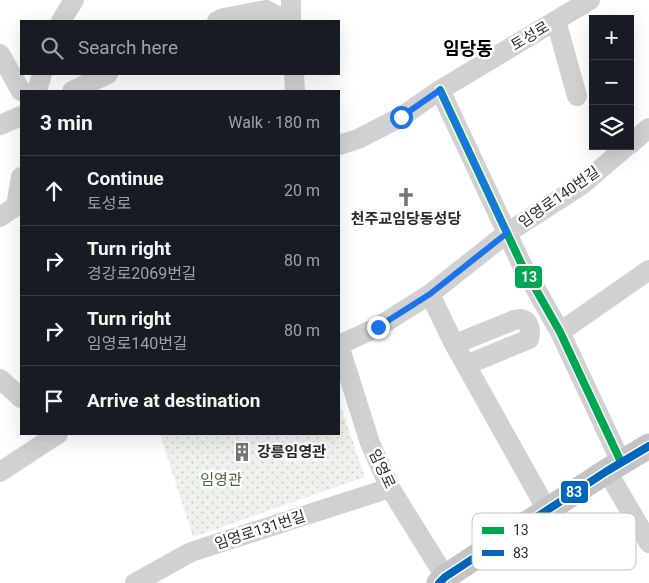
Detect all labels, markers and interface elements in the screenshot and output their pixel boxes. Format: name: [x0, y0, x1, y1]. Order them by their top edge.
map controls: [589, 15, 634, 150]
button: +: [589, 15, 634, 60]
street label: 토성로: [508, 18, 552, 54]
search box: [20, 20, 340, 75]
icon: search: [38, 34, 66, 62]
text: Search here: [78, 36, 178, 59]
district label: 임당동: [443, 38, 493, 59]
button: −: [589, 60, 634, 105]
button: layers: [589, 105, 634, 150]
route start: [390, 106, 413, 129]
text: 3 min: [40, 111, 93, 135]
text: Walk · 180 m: [228, 113, 320, 132]
street label: 임영로140번길: [515, 163, 603, 231]
text: Continue: [87, 167, 164, 190]
icon: ahead: [40, 177, 68, 205]
text: 20 m: [284, 181, 320, 200]
church icon: 천주교임당동성당: [395, 186, 417, 208]
text: 토성로: [87, 194, 131, 213]
place label: 천주교임당동성당: [351, 210, 461, 228]
text: Turn right: [87, 237, 171, 260]
icon: right: [40, 247, 68, 275]
text: 80 m: [284, 251, 320, 270]
text: 경강로2069번길: [87, 264, 197, 283]
line badge: 13: [514, 265, 543, 289]
text: 13: [521, 269, 537, 285]
text: Turn right: [87, 307, 171, 330]
route end: [367, 316, 390, 339]
icon: right: [40, 317, 68, 345]
text: 80 m: [284, 321, 320, 340]
text: 임영로140번길: [87, 334, 188, 353]
icon: arrive: [40, 387, 68, 415]
text: Arrive at destination: [87, 389, 260, 412]
building icon: 강릉임영관: [231, 441, 253, 463]
place label: 강릉임영관: [257, 443, 326, 461]
street label: 임영로: [365, 446, 399, 492]
park label: 임영관: [200, 471, 242, 489]
line badge: 83: [560, 480, 589, 504]
text: 83: [566, 484, 582, 500]
street label: 임영로131번길: [212, 507, 308, 553]
legend: [472, 513, 636, 570]
text: 13: [513, 522, 529, 538]
text: 83: [513, 545, 529, 561]

